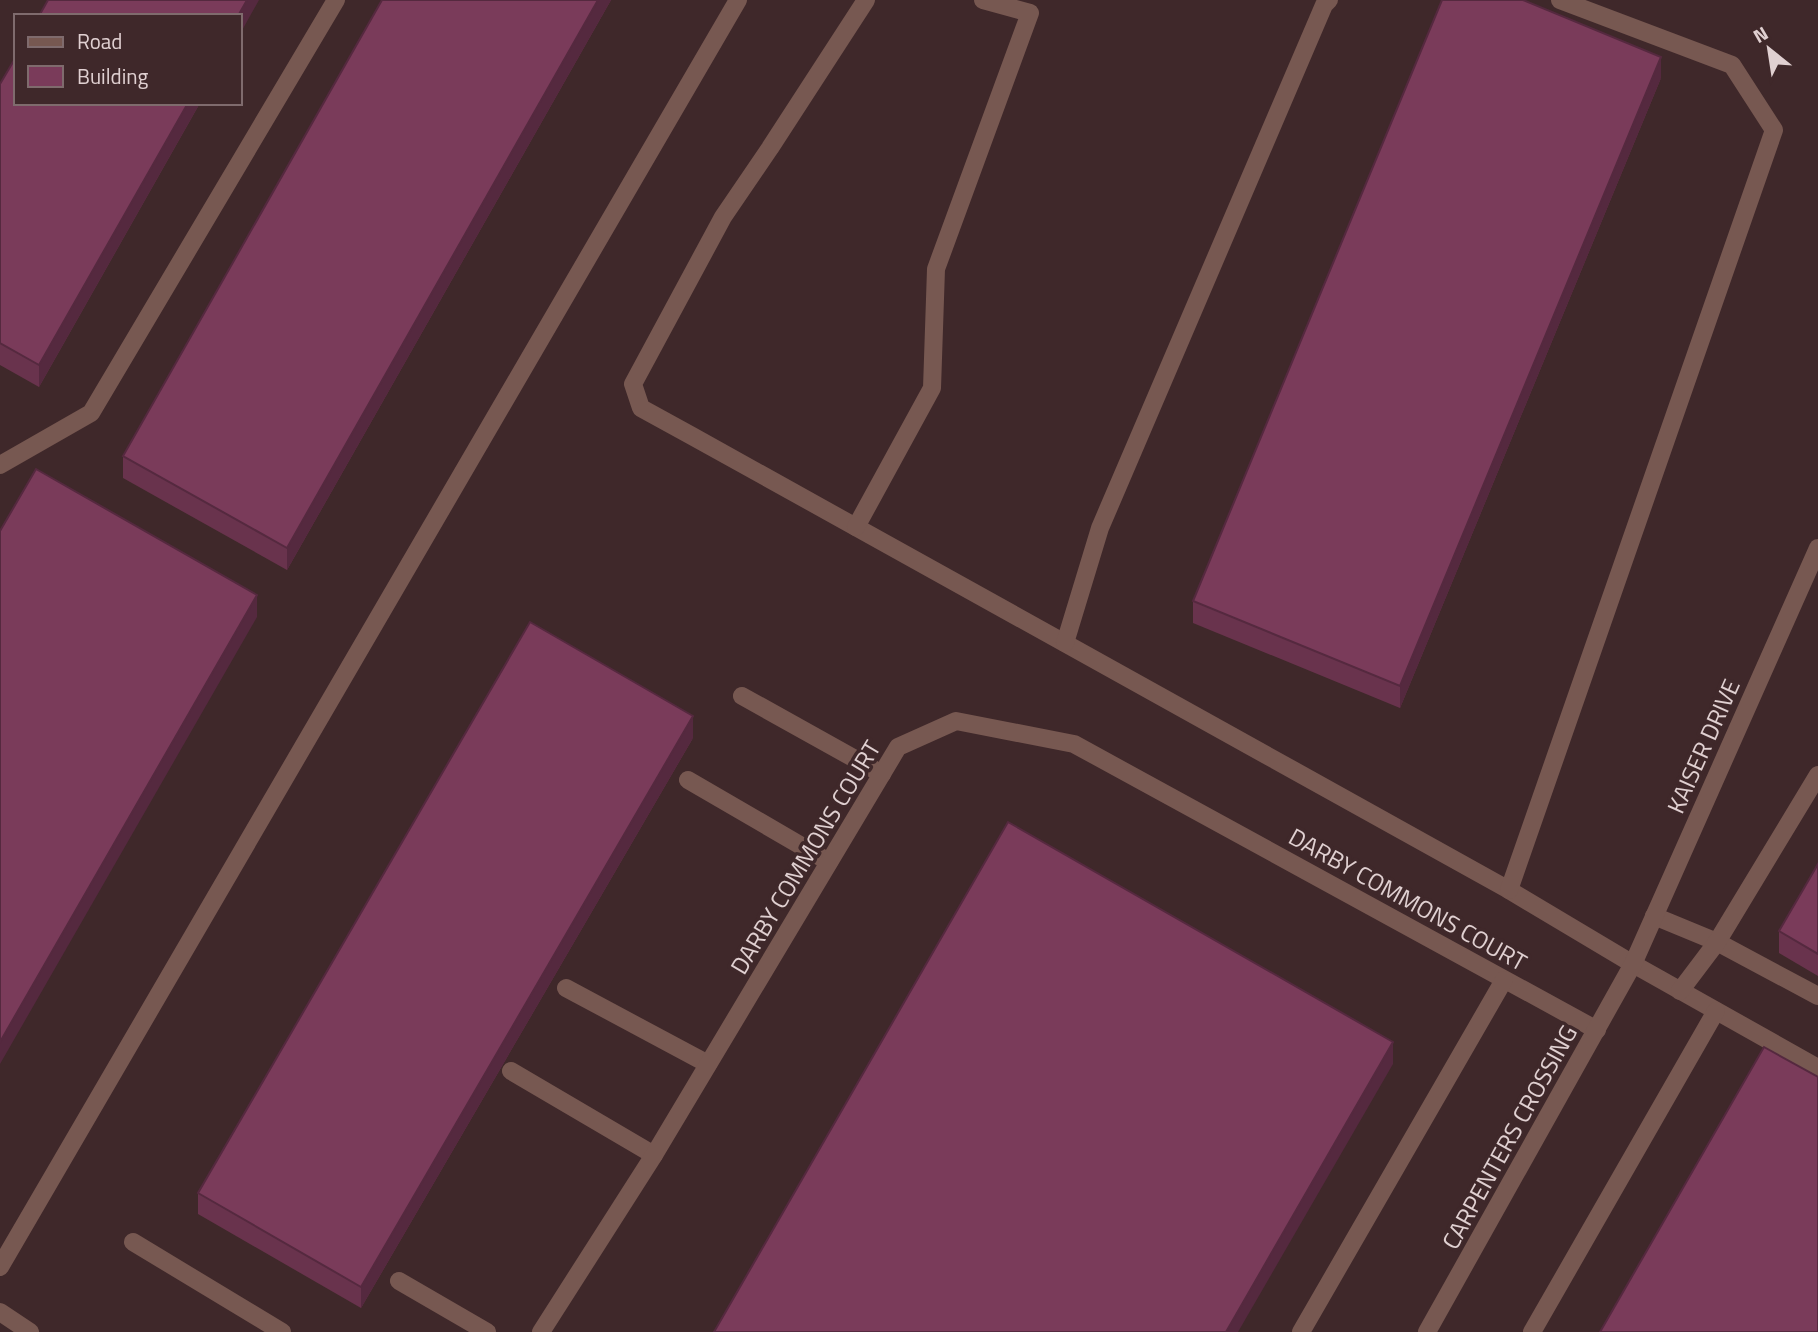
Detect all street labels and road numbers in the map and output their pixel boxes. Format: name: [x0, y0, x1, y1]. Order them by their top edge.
street label: KAISER DRIVE: [1657, 673, 1749, 819]
street label: DARBY COMMONS COURT: [721, 733, 889, 981]
street label: DARBY COMMONS COURT: [1282, 818, 1534, 980]
street label: CARPENTERS CROSSING: [1432, 1018, 1586, 1256]

